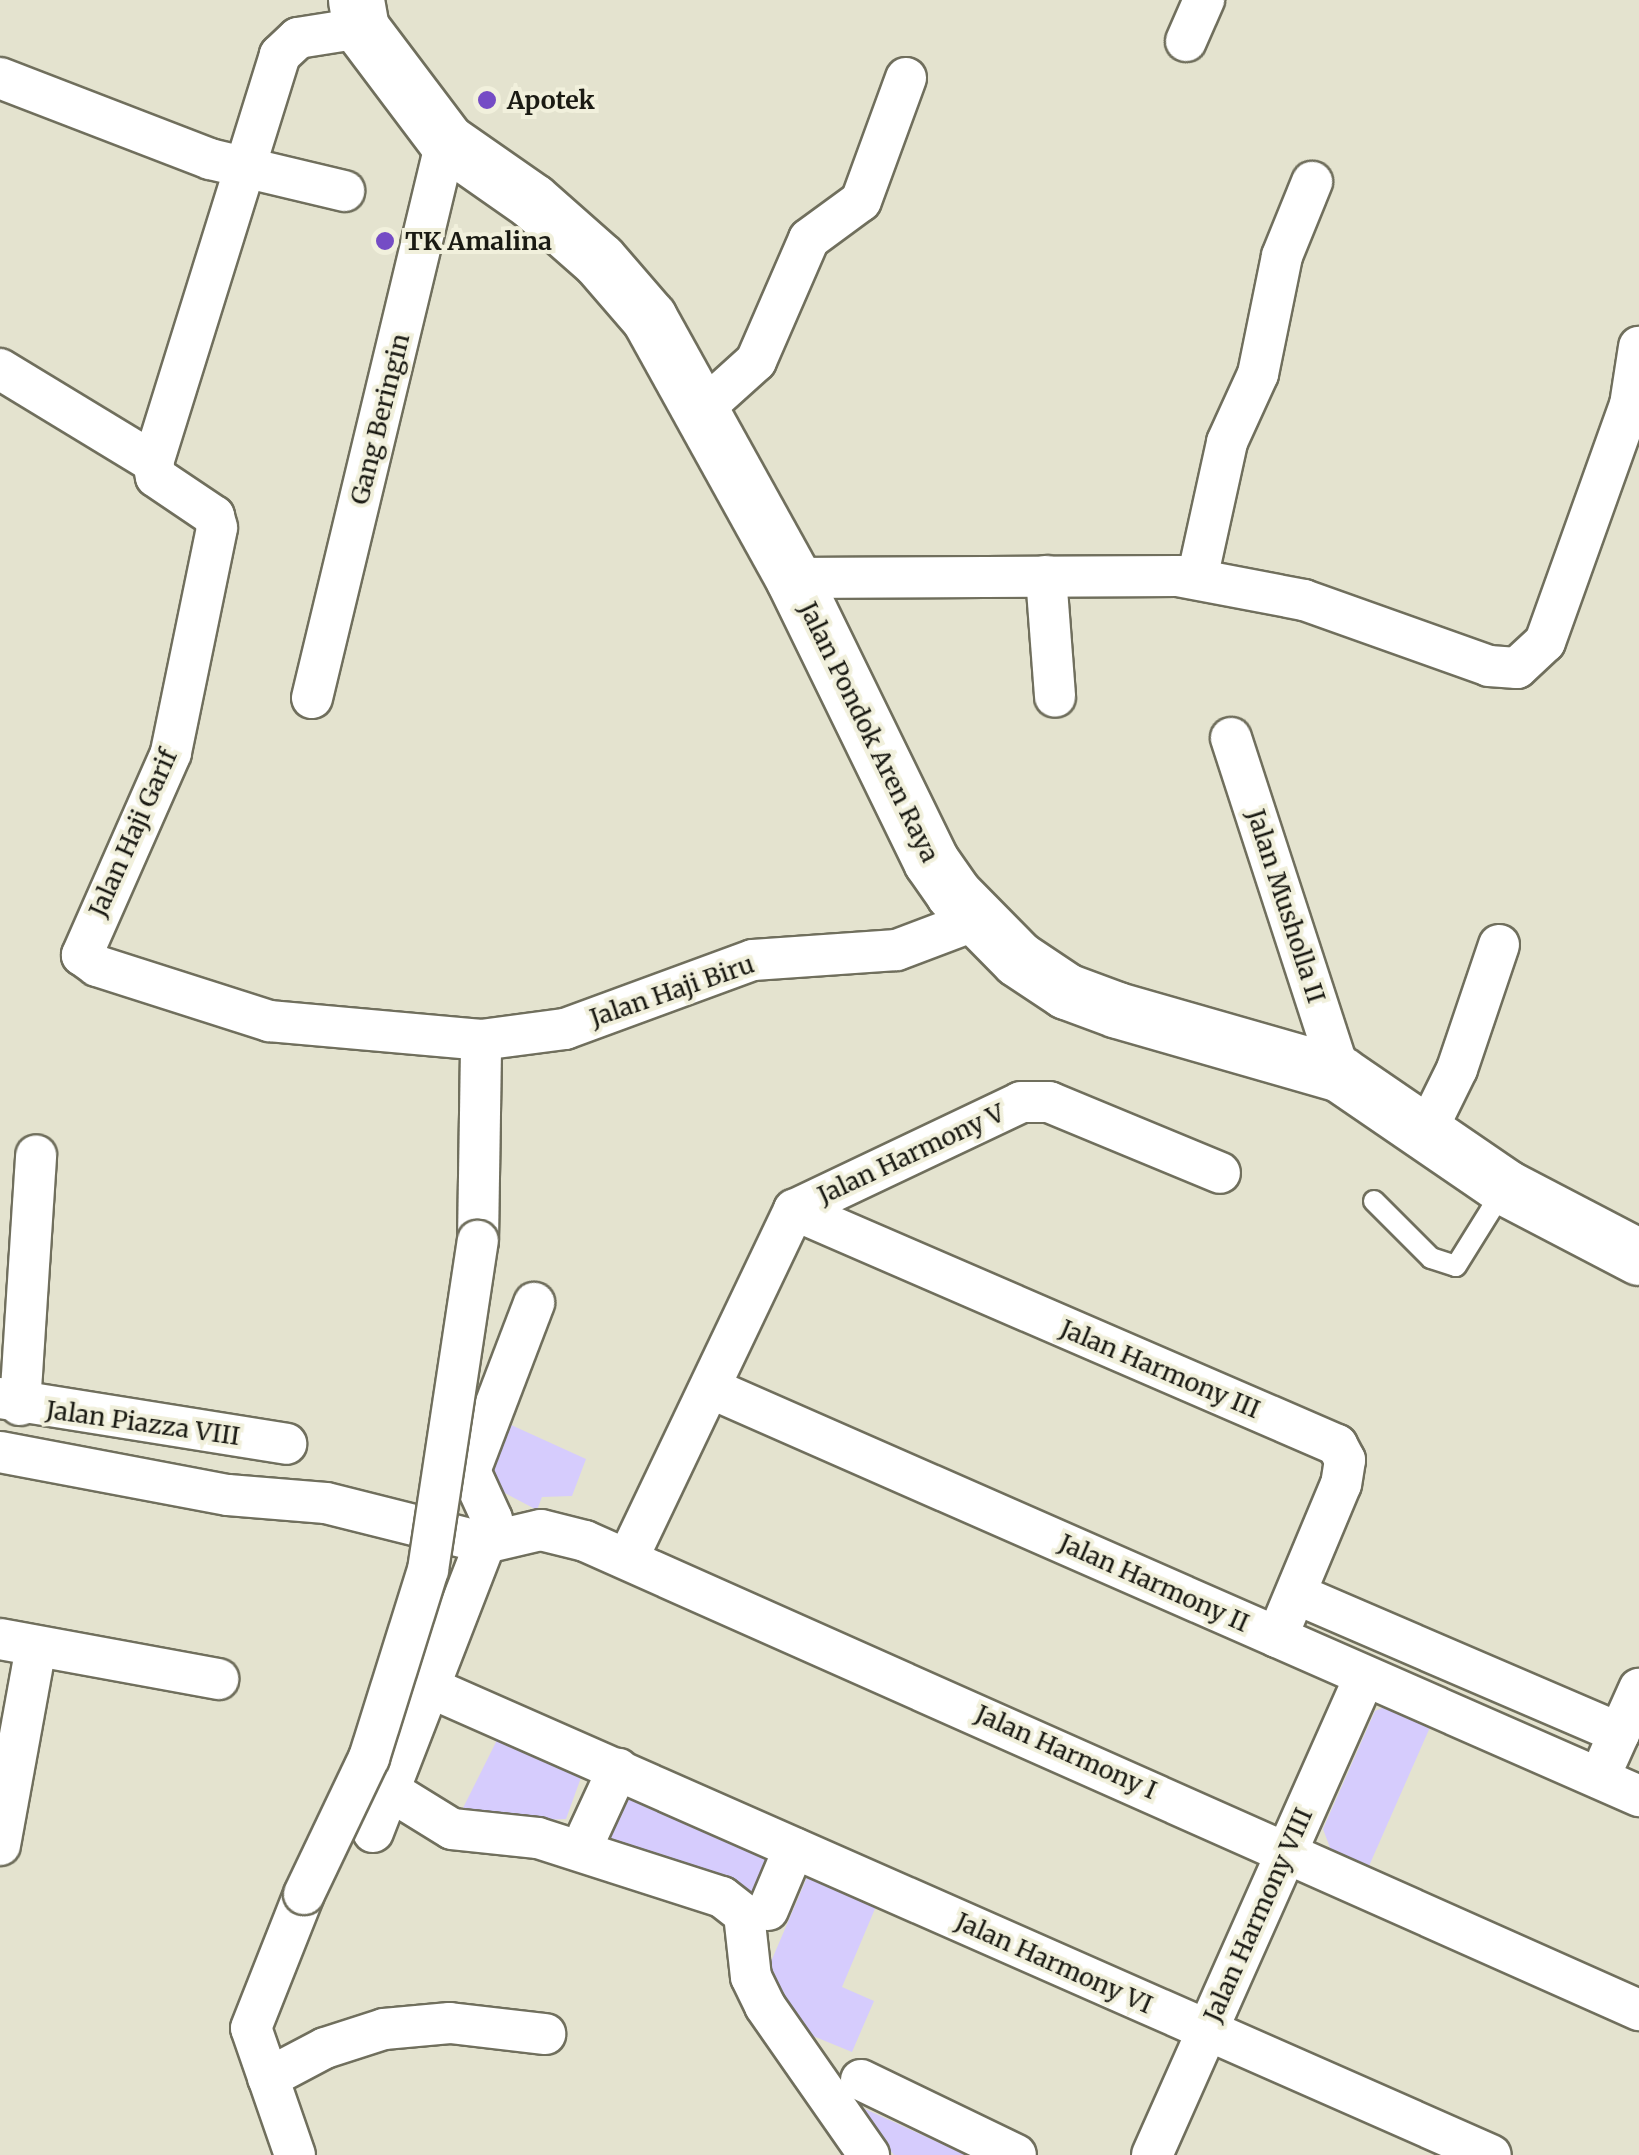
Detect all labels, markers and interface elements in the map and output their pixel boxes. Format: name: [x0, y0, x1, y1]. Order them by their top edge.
place label: Apotek: [507, 85, 595, 115]
marker: Apotek: [476, 89, 498, 111]
place label: TK Amalina: [405, 226, 552, 256]
marker: TK Amalina: [374, 230, 396, 252]
street label: Gang Beringin: [344, 330, 416, 508]
street label: Jalan Pondok Aren Raya: [793, 597, 945, 867]
street label: Jalan Haji Garif: [83, 745, 183, 921]
street label: Jalan Musholla II: [1241, 805, 1331, 1007]
street label: Jalan Haji Biru: [586, 949, 758, 1033]
street label: Jalan Harmony V: [813, 1098, 1009, 1210]
street label: Jalan Harmony III: [1056, 1313, 1264, 1425]
street label: Jalan Piazza VIII: [44, 1395, 242, 1451]
street label: Jalan Harmony II: [1054, 1528, 1254, 1638]
street label: Jalan Harmony I: [971, 1699, 1161, 1805]
street label: Jalan Harmony VIII: [1197, 1803, 1319, 2027]
street label: Jalan Harmony VI: [951, 1906, 1157, 2020]

